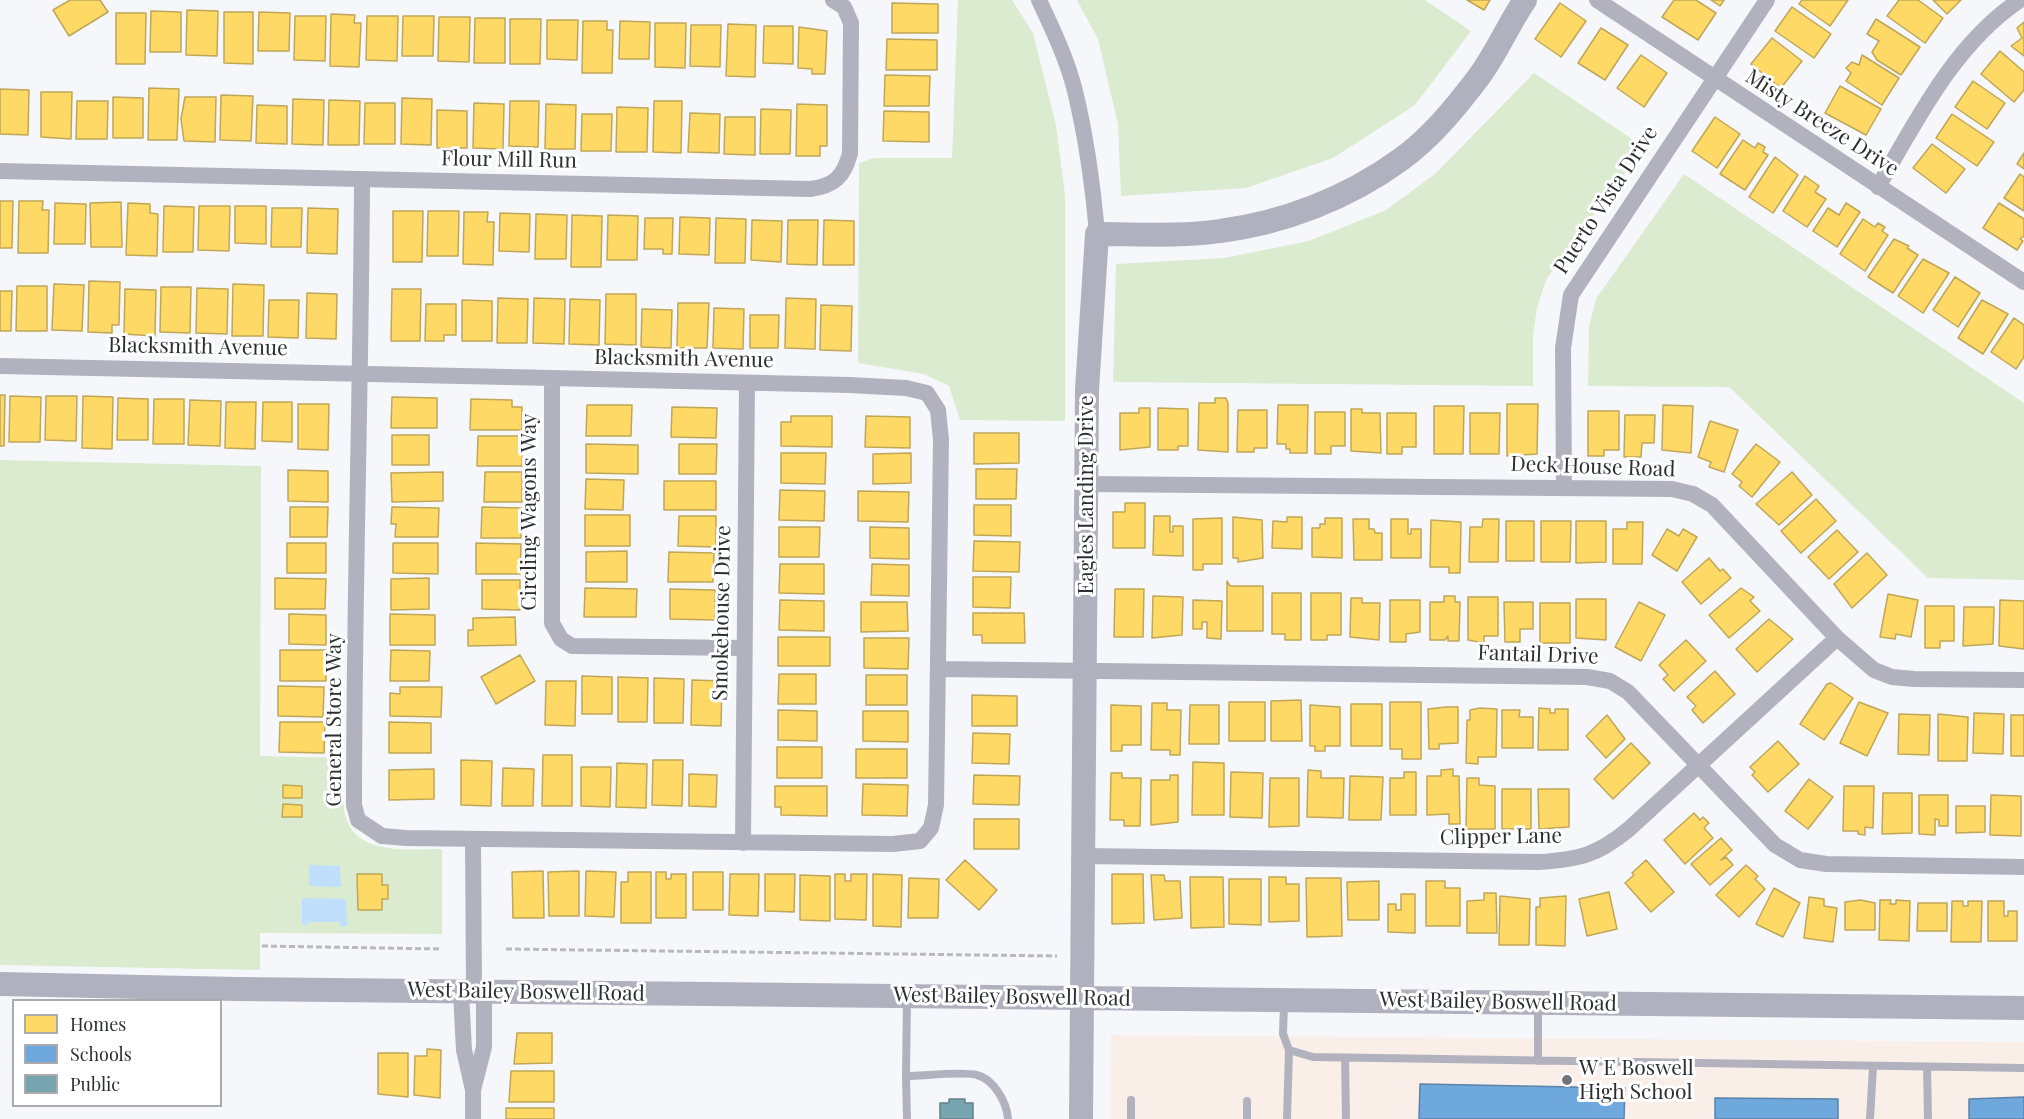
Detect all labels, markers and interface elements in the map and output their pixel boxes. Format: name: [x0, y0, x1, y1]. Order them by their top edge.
street label: Misty Breeze Drive: [1741, 64, 1903, 182]
street label: Puerto Vista Drive: [1549, 121, 1663, 279]
street label: Flour Mill Run: [441, 146, 577, 174]
street label: Blacksmith Avenue: [108, 333, 288, 361]
street label: Blacksmith Avenue: [594, 345, 774, 373]
street label: Eagles Landing Drive: [1073, 395, 1099, 595]
street label: Circling Wagons Way: [516, 413, 542, 611]
street label: Deck House Road: [1510, 452, 1676, 482]
street label: Smokehouse Drive: [708, 525, 736, 701]
street label: General Store Way: [321, 633, 347, 807]
street label: Fantail Drive: [1477, 640, 1599, 670]
street label: Clipper Lane: [1440, 823, 1562, 851]
street label: West Bailey Boswell Road: [407, 977, 645, 1007]
street label: West Bailey Boswell Road: [893, 982, 1131, 1012]
street label: West Bailey Boswell Road: [1379, 987, 1617, 1017]
legend: [12, 999, 222, 1107]
text: Homes: [70, 1012, 126, 1036]
text: Schools: [70, 1042, 132, 1066]
place label: W E Boswell High School: [1579, 1055, 1694, 1105]
text: Public: [70, 1072, 120, 1096]
marker: W E Boswell High School: [1560, 1073, 1574, 1087]

